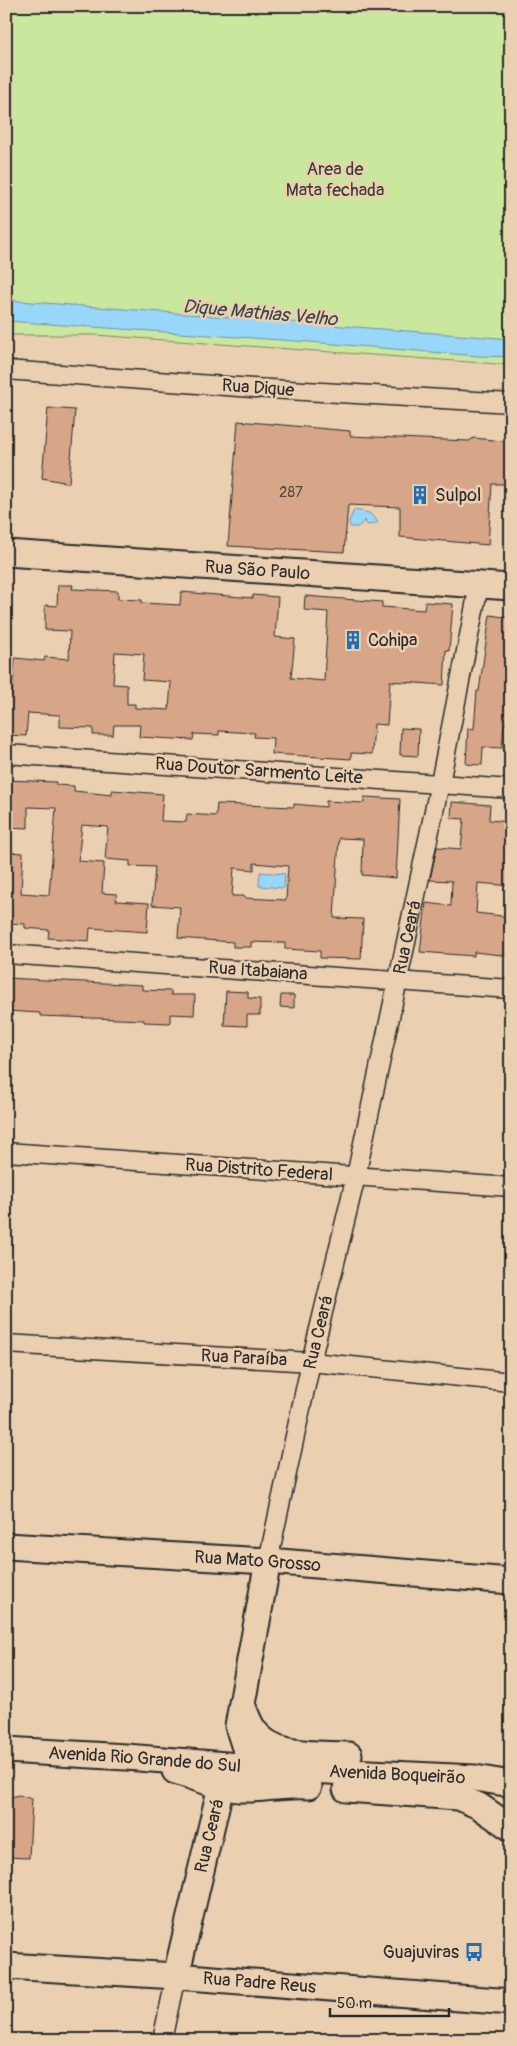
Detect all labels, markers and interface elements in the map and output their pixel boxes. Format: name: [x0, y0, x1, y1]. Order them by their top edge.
park label: Area de Mata fechada: [286, 158, 384, 202]
water label: Dique Mathias Velho: [182, 294, 340, 332]
street label: Rua Dique: [221, 374, 295, 402]
house number: 287: [279, 483, 303, 502]
building icon: Sulpol: [409, 484, 431, 506]
place label: Sulpol: [435, 484, 481, 507]
street label: Rua São Paulo: [204, 555, 311, 585]
building icon: Cohipa: [342, 629, 364, 651]
place label: Cohipa: [368, 629, 417, 652]
street label: Rua Doutor Sarmento Leite: [154, 752, 364, 790]
street label: Rua Ceará: [388, 898, 426, 976]
street label: Rua Itabaiana: [208, 956, 308, 986]
street label: Rua Distrito Federal: [184, 1153, 334, 1187]
street label: Rua Ceará: [298, 1293, 338, 1371]
street label: Rua Paraíba: [200, 1344, 288, 1372]
street label: Rua Mato Grosso: [194, 1545, 322, 1577]
street label: Avenida Rio Grande do Sul: [48, 1741, 242, 1778]
street label: Avenida Boqueirão: [328, 1760, 466, 1789]
street label: Rua Ceará: [189, 1797, 229, 1875]
place label: Guajuviras: [383, 1941, 459, 1964]
bus stop icon: Guajuviras: [463, 1941, 485, 1963]
street label: Rua Padre Reus: [202, 1967, 317, 1998]
scale bar: [330, 1986, 448, 2018]
text: 50 m: [337, 1994, 372, 2013]

